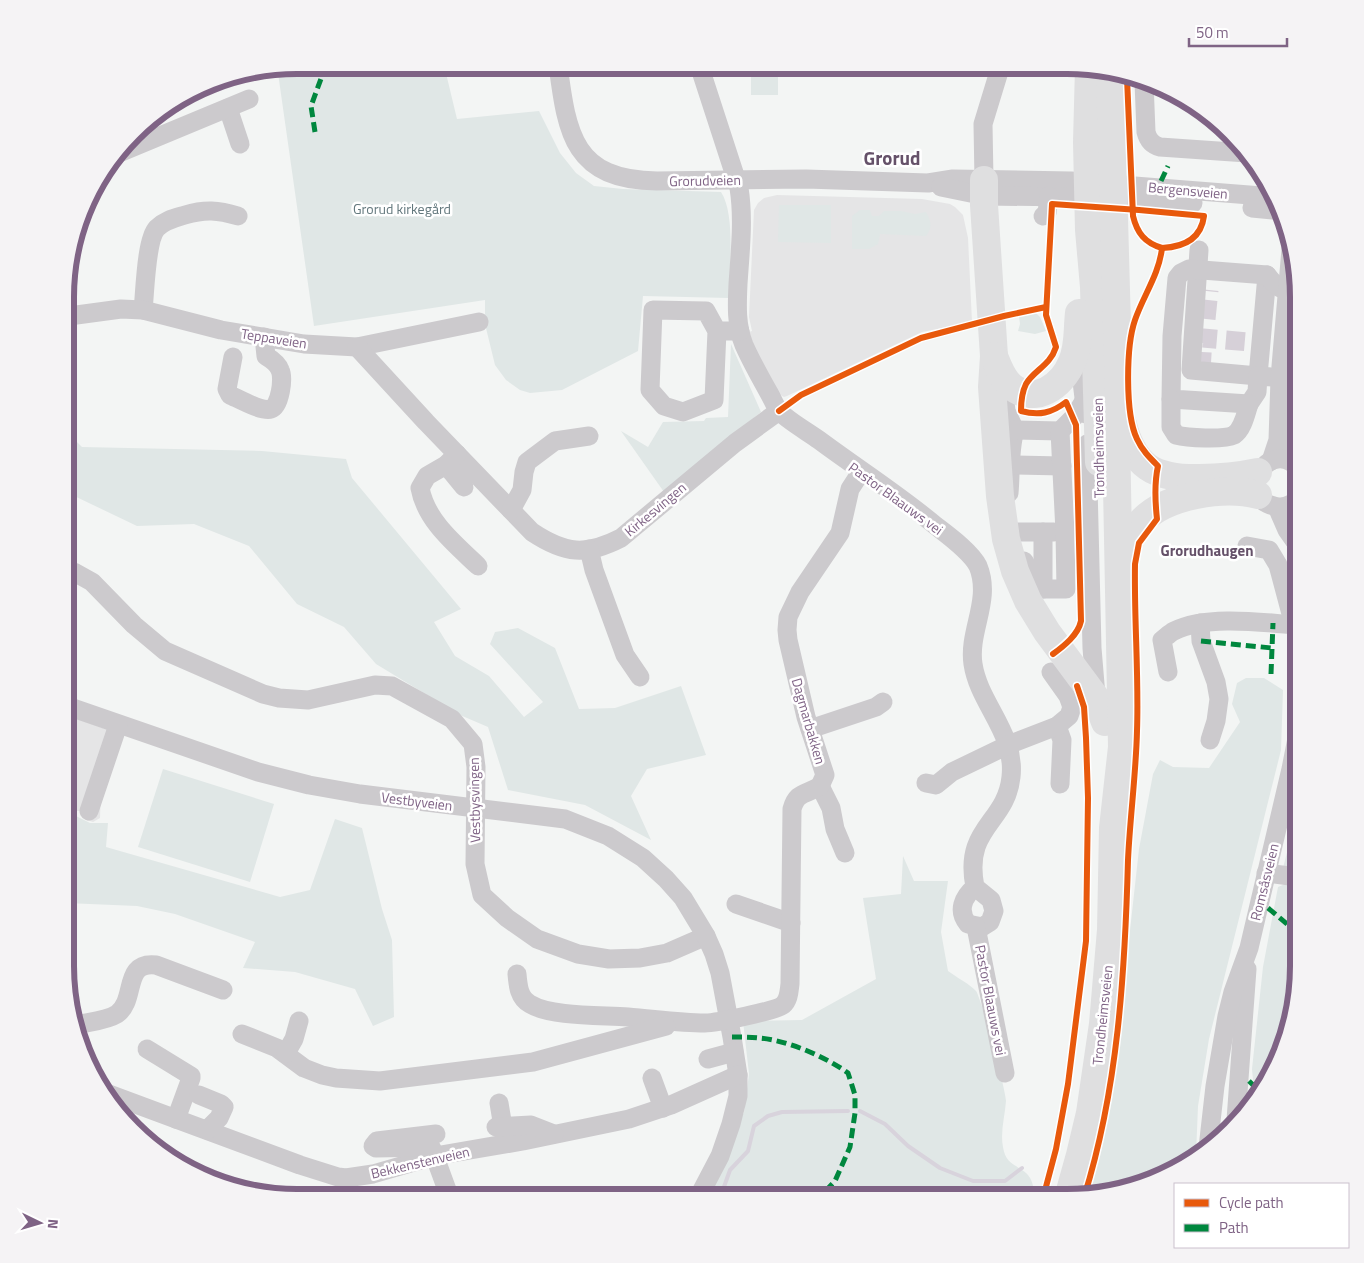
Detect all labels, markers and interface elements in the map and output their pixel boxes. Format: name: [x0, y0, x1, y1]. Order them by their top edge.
scale bar: [1189, 15, 1286, 47]
text: 50 m: [1196, 21, 1229, 44]
district label: Grorud: [864, 143, 920, 172]
street label: Grorudveien: [669, 169, 741, 191]
street label: Bergensveien: [1147, 176, 1229, 204]
park label: Grorud kirkegård: [353, 198, 451, 219]
street label: Teppaveien: [240, 322, 308, 354]
street label: Trondheimsveien: [1087, 398, 1109, 498]
street label: Pastor Blaauws vei: [844, 457, 948, 539]
street label: Kirkesvingen: [620, 477, 690, 541]
district label: Grorudhaugen: [1160, 539, 1254, 562]
street label: Dagmarbakken: [787, 675, 831, 767]
street label: Vestbysvingen: [463, 757, 485, 843]
street label: Vestbyveien: [380, 786, 454, 816]
street label: Romsåsveien: [1244, 841, 1284, 923]
street label: Pastor Blaauws vei: [970, 943, 1012, 1057]
street label: Trondheimsveien: [1086, 964, 1118, 1066]
street label: Bekkenstenveien: [369, 1140, 471, 1184]
legend: [1174, 1183, 1349, 1248]
text: Cycle path: [1219, 1191, 1284, 1214]
north arrow: [15, 1198, 65, 1248]
text: Path: [1219, 1216, 1249, 1239]
text: N: [43, 1218, 64, 1230]

